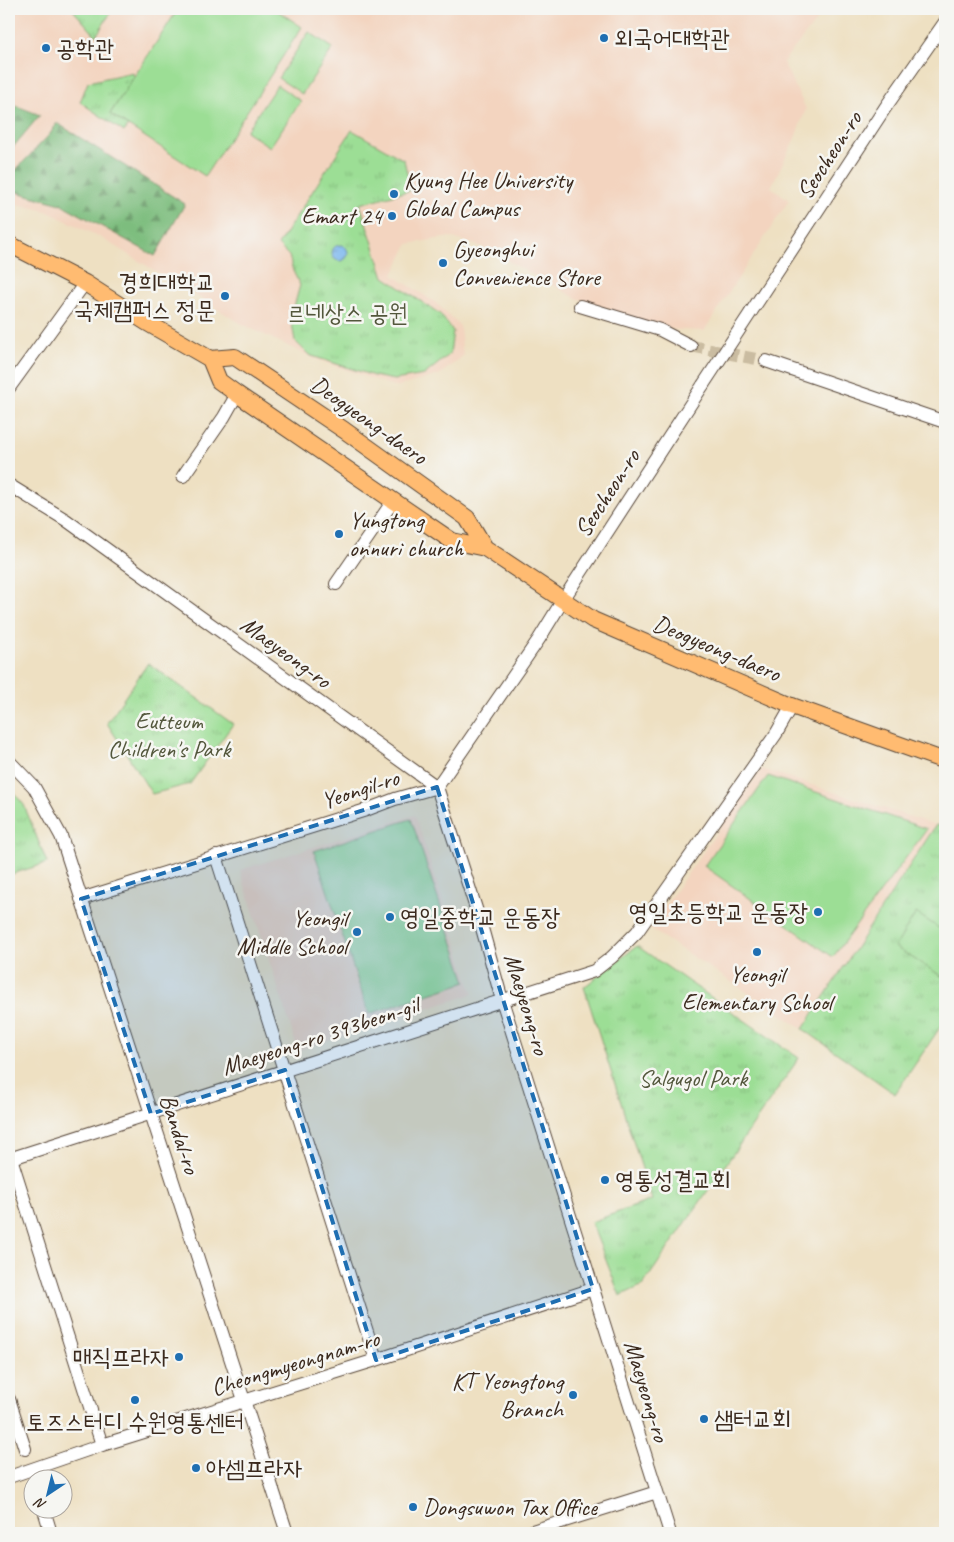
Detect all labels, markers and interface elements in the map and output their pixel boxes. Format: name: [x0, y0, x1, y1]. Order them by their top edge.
place label: 외국어대학관: [614, 23, 730, 53]
marker: 외국어대학관: [598, 32, 610, 44]
place label: 공학관: [56, 33, 114, 63]
marker: 공학관: [40, 42, 52, 54]
street label: Seocheon-ro: [789, 104, 869, 205]
place label: Kyung Hee University Global Campus: [404, 165, 574, 223]
marker: Kyung Hee University Global Campus: [388, 188, 400, 200]
place label: Emart 24: [301, 201, 384, 231]
marker: Emart 24: [386, 210, 398, 222]
place label: Gyeonghui Convenience Store: [453, 234, 602, 292]
marker: Gyeonghui Convenience Store: [437, 257, 449, 269]
place label: 경희대학교 국제캠퍼스 정문: [74, 267, 215, 325]
marker: 경희대학교 국제캠퍼스 정문: [219, 290, 231, 302]
park label: 르네상스 공원: [286, 298, 408, 328]
street label: Deogyeong-daero: [305, 369, 434, 472]
street label: Seocheon-ro: [567, 442, 647, 543]
place label: Yungtong onnuri church: [349, 505, 464, 563]
marker: Yungtong onnuri church: [333, 528, 345, 540]
street label: Deogyeong-daero: [649, 608, 787, 689]
street label: Maeyeong-ro: [235, 609, 338, 696]
park label: Eutteum Children's Park: [108, 706, 233, 764]
street label: Yeongil-ro: [317, 762, 404, 816]
place label: 영일초등학교 운동장: [628, 897, 808, 927]
place label: 영일중학교 운동장: [400, 902, 560, 932]
place label: Yeongil Middle School: [237, 903, 351, 961]
marker: 영일초등학교 운동장: [812, 906, 824, 918]
marker: 영일중학교 운동장: [384, 911, 396, 923]
marker: Yeongil Middle School: [351, 926, 363, 938]
marker: Yeongil Elementary School: [751, 946, 763, 958]
street label: Maeyeong-ro: [497, 950, 557, 1060]
place label: Yeongil Elementary School: [682, 959, 836, 1017]
street label: Maeyeong-ro 393beon-gil: [218, 989, 426, 1082]
park label: Salgugol Park: [639, 1063, 749, 1093]
street label: Bandal-ro: [153, 1090, 207, 1179]
place label: 영통성결교회: [615, 1165, 731, 1195]
marker: 영통성결교회: [599, 1174, 611, 1186]
street label: Cheongmyeongnam-ro: [207, 1323, 384, 1403]
street label: Maeyeong-ro: [617, 1337, 677, 1447]
place label: 매직프라자: [72, 1342, 169, 1372]
marker: 매직프라자: [173, 1351, 185, 1363]
place label: KT Yeongtong Branch: [452, 1366, 565, 1424]
marker: KT Yeongtong Branch: [567, 1389, 579, 1401]
marker: 토즈스터디 수원영통센터: [129, 1394, 141, 1406]
place label: 샘터교회: [714, 1404, 791, 1434]
place label: 토즈스터디 수원영통센터: [26, 1407, 244, 1437]
marker: 샘터교회: [698, 1413, 710, 1425]
place label: 아셈프라자: [206, 1453, 303, 1483]
marker: 아셈프라자: [190, 1462, 202, 1474]
north arrow: [22, 1470, 72, 1520]
place label: Dongsuwon Tax Office: [423, 1492, 599, 1522]
text: N: [30, 1493, 49, 1514]
marker: Dongsuwon Tax Office: [407, 1501, 419, 1513]

